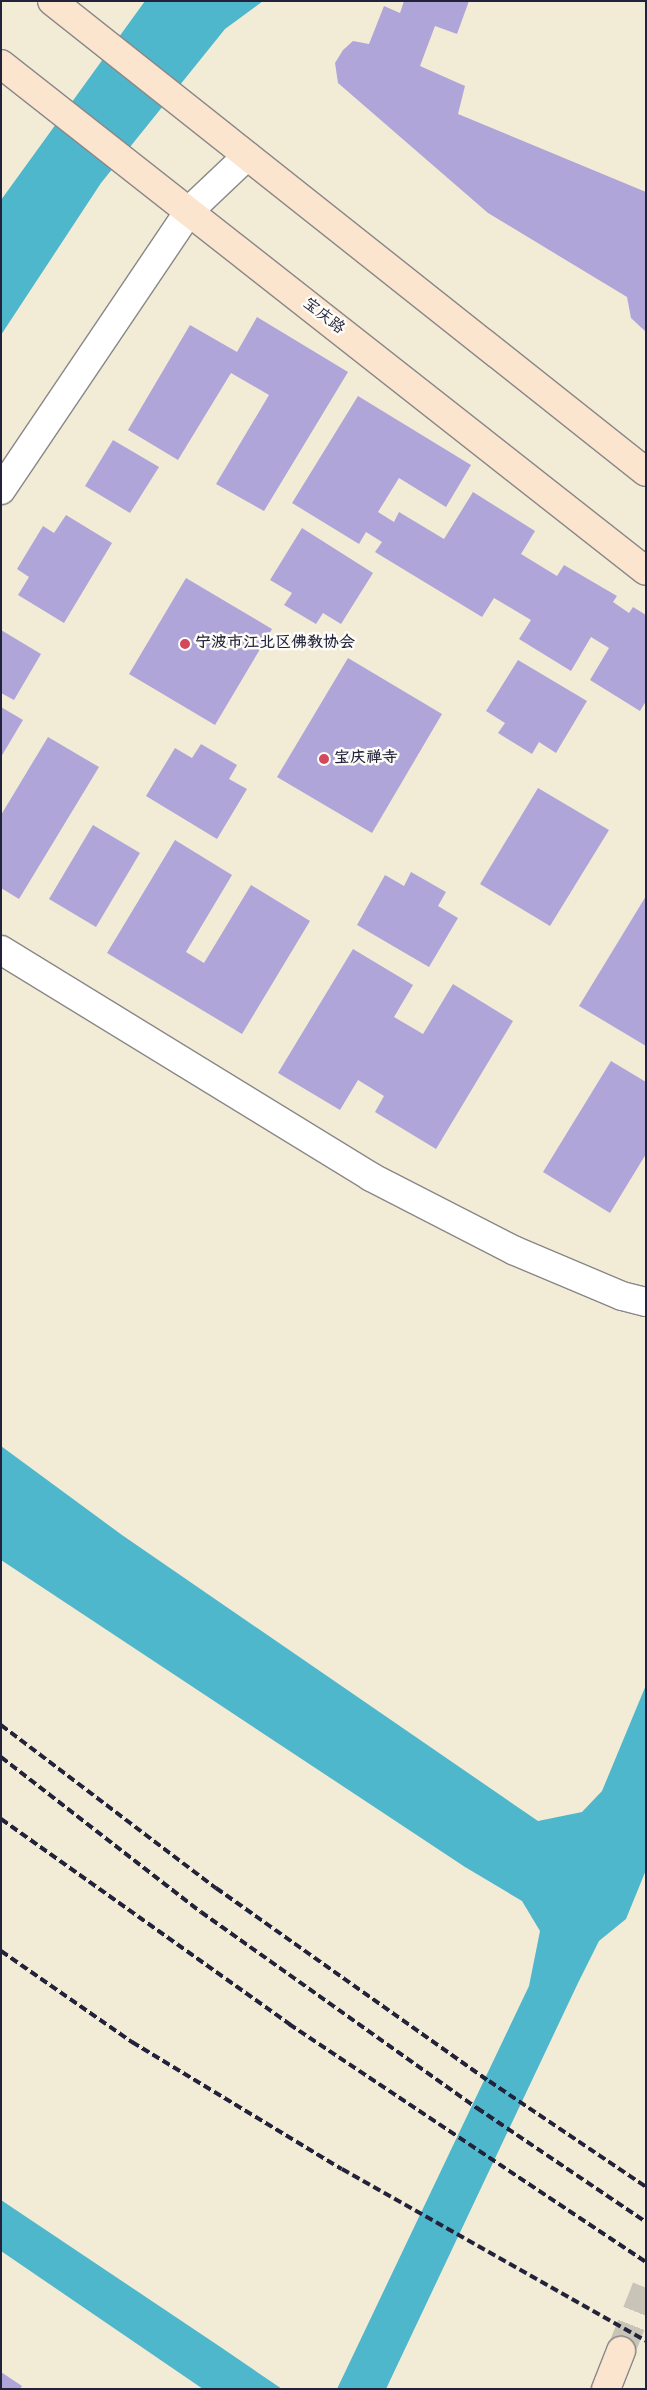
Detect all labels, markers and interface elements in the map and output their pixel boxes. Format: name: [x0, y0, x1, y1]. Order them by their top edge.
street label: 宝庆路: [298, 295, 348, 339]
place label: 宁波市江北区佛教协会: [195, 634, 355, 654]
marker: 宁波市江北区佛教协会: [179, 638, 191, 650]
place label: 宝庆禅寺: [334, 749, 398, 769]
marker: 宝庆禅寺: [318, 753, 330, 765]

